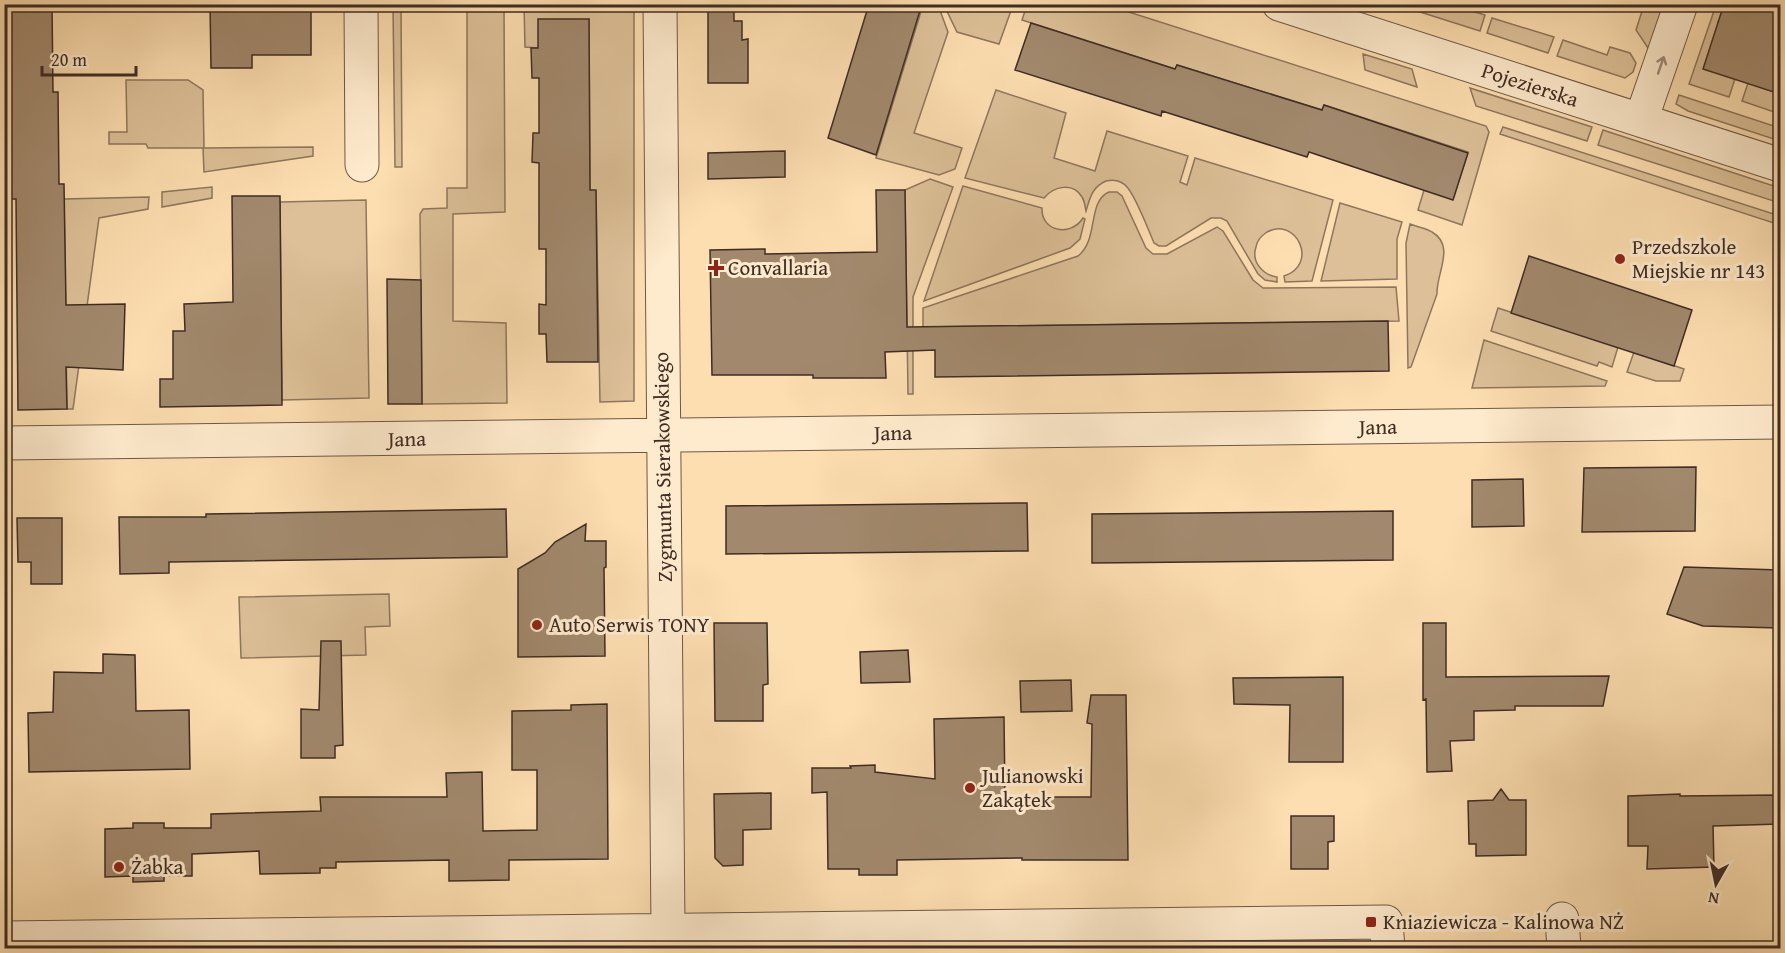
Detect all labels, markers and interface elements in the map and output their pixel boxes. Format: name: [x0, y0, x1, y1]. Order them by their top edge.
scale bar: [42, 39, 136, 77]
text: 20 m: [51, 46, 87, 73]
street label: Pojezierska: [1478, 54, 1583, 115]
one-way arrow: [1656, 56, 1667, 75]
place label: Przedszkole Miejskie nr 143: [1632, 231, 1765, 286]
place label: Convallaria: [728, 252, 828, 283]
marker: Przedszkole Miejskie nr 143: [1613, 252, 1627, 266]
marker: Convallaria: [709, 261, 723, 275]
street label: Zygmunta Sierakowskiego: [645, 352, 680, 582]
street label: Jana: [1356, 411, 1397, 442]
street label: Jana: [871, 417, 912, 448]
street label: Jana: [385, 423, 426, 454]
place label: Auto Serwis TONY: [549, 609, 710, 640]
marker: Auto Serwis TONY: [530, 618, 544, 632]
place label: Julianowski Zakątek: [979, 760, 1084, 815]
marker: Julianowski Zakątek: [963, 781, 977, 795]
place label: Żabka: [131, 851, 184, 882]
north arrow: [1686, 854, 1746, 914]
marker: Żabka: [112, 860, 126, 874]
text: N: [1706, 886, 1721, 912]
place label: Kniaziewicza - Kalinowa NŻ: [1383, 906, 1624, 937]
marker: Kniaziewicza - Kalinowa NŻ: [1364, 915, 1378, 929]

